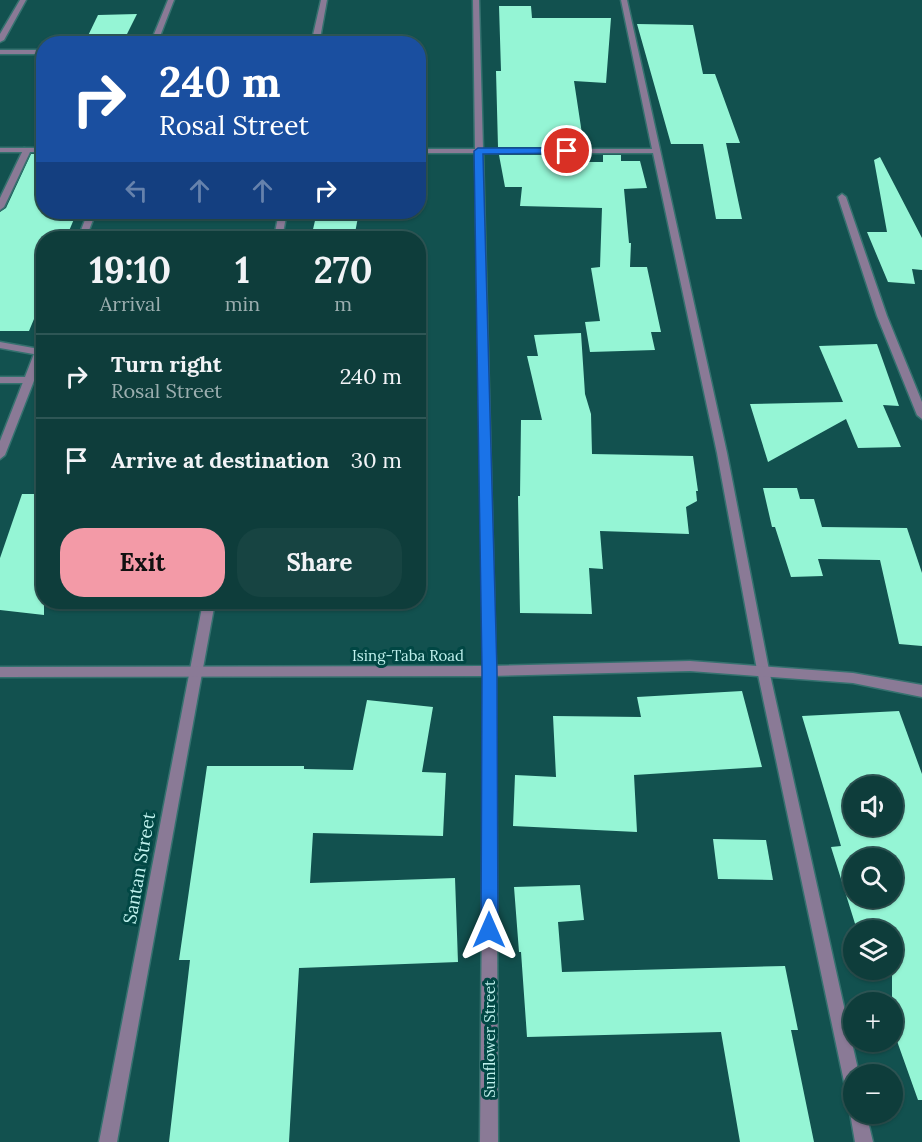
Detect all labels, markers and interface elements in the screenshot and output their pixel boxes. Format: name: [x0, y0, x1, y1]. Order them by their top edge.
text: 240 m: [159, 55, 281, 109]
icon: right: [60, 60, 138, 138]
text: Rosal Street: [159, 108, 309, 142]
pin: [541, 125, 592, 176]
icon: arrive: [550, 134, 583, 167]
icon: left: [120, 174, 153, 207]
icon: ahead: [183, 174, 216, 207]
icon: ahead: [246, 174, 279, 207]
icon: right: [309, 174, 342, 207]
text: 19:10: [89, 247, 171, 293]
text: 1: [235, 247, 250, 293]
text: 270: [314, 247, 373, 293]
text: Arrival: [100, 291, 161, 316]
text: min: [225, 291, 260, 316]
text: m: [334, 291, 352, 316]
text: Turn right: [111, 350, 222, 378]
icon: right: [60, 360, 93, 393]
text: 240 m: [340, 362, 402, 390]
text: Rosal Street: [111, 378, 222, 403]
icon: arrive: [60, 444, 93, 477]
text: Arrive at destination: [111, 446, 329, 474]
text: 30 m: [351, 446, 402, 474]
button: Exit: [60, 528, 225, 597]
button: Share: [237, 528, 402, 597]
street label: Ising-Taba Road: [352, 646, 464, 665]
map controls: [843, 776, 903, 1124]
button: sound: [843, 776, 903, 836]
street label: Santan Street: [118, 810, 160, 926]
button: search: [843, 848, 903, 908]
position arrow: [457, 898, 521, 962]
button: layers: [843, 920, 903, 980]
street label: Sunflower Street: [480, 980, 499, 1098]
button: +: [843, 992, 903, 1052]
button: −: [843, 1064, 903, 1124]

